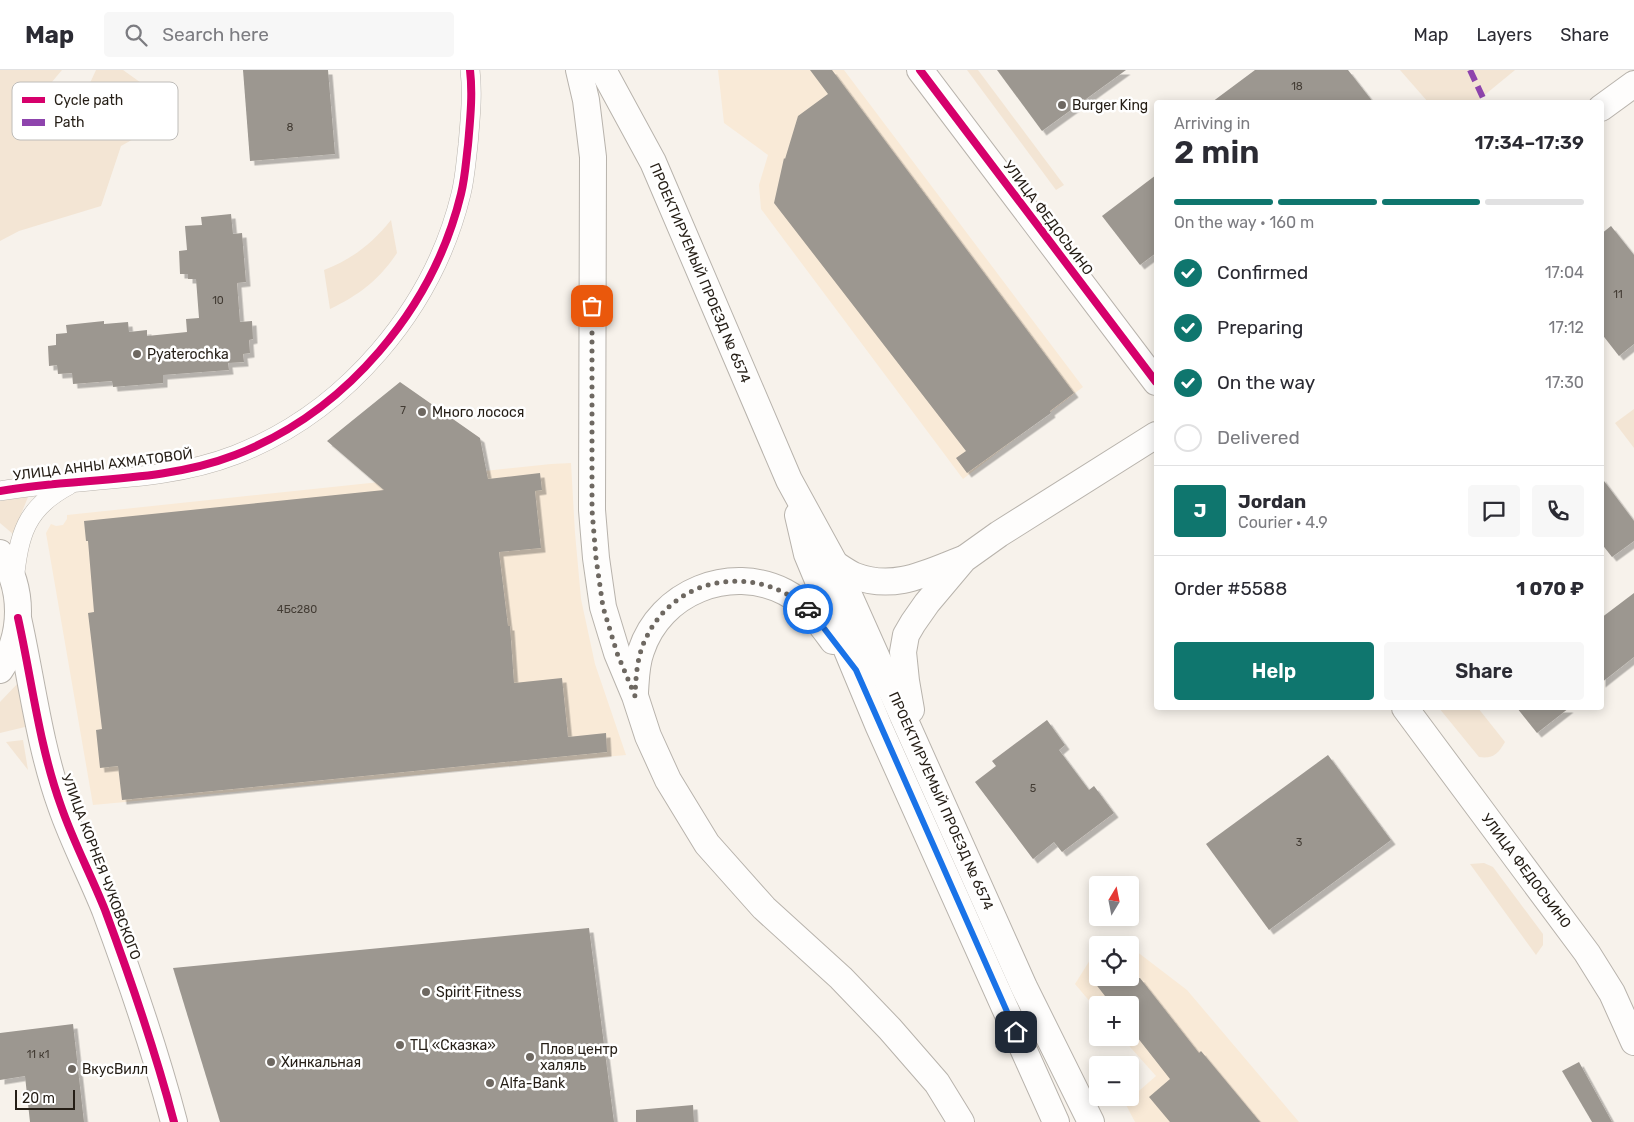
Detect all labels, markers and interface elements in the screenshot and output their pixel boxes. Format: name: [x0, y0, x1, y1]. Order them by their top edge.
search box: [104, 12, 454, 57]
text: Map: [25, 21, 74, 49]
icon: search: [122, 21, 150, 49]
text: Search here: [162, 23, 269, 46]
text: Map: [1414, 24, 1449, 46]
text: Layers: [1477, 24, 1532, 46]
text: Share: [1560, 24, 1609, 46]
house number: 18: [1291, 80, 1303, 93]
legend: [12, 82, 178, 140]
text: Cycle path: [54, 92, 123, 109]
place label: Burger King: [1072, 97, 1148, 114]
marker: Burger King: [1056, 99, 1068, 111]
text: Path: [54, 114, 85, 131]
text: Arriving in: [1174, 114, 1250, 133]
house number: 8: [287, 121, 294, 134]
text: 17:34–17:39: [1474, 131, 1584, 154]
text: 2 min: [1174, 133, 1259, 171]
street label: УЛИЦА ФЕДОСЬИНО: [999, 158, 1097, 278]
street label: ПРОЕКТИРУЕМЫЙ ПРОЕЗД № 6574: [646, 160, 755, 386]
text: On the way · 160 m: [1174, 213, 1314, 232]
icon: check: [1174, 259, 1202, 287]
text: Confirmed: [1217, 261, 1308, 284]
text: 17:04: [1545, 263, 1584, 282]
pin: [571, 285, 613, 327]
house number: 11: [1613, 288, 1623, 301]
icon: bag: [578, 292, 606, 320]
house number: 10: [212, 294, 224, 307]
icon: check: [1174, 314, 1202, 342]
text: Preparing: [1217, 316, 1303, 339]
text: 17:12: [1549, 318, 1584, 337]
place label: Pyaterochka: [147, 346, 229, 363]
marker: Pyaterochka: [131, 348, 143, 360]
icon: check: [1174, 369, 1202, 397]
text: On the way: [1217, 371, 1315, 394]
text: 17:30: [1545, 373, 1584, 392]
house number: 7: [400, 404, 406, 417]
place label: Много лосося: [432, 404, 524, 421]
marker: Много лосося: [416, 406, 428, 418]
text: Delivered: [1217, 426, 1300, 449]
street label: УЛИЦА АННЫ АХМАТОВОЙ: [12, 445, 194, 484]
button: chat: [1468, 485, 1520, 537]
button: phone: [1532, 485, 1584, 537]
text: Jordan: [1238, 490, 1306, 513]
text: J: [1194, 499, 1206, 522]
text: Courier · 4.9: [1238, 513, 1328, 532]
text: Order #5588: [1174, 577, 1287, 600]
text: 1 070 ₽: [1516, 577, 1584, 600]
courier: [783, 584, 833, 634]
icon: car: [794, 595, 822, 623]
house number: 4Бс280: [277, 603, 317, 616]
button: Help: [1174, 642, 1374, 700]
button: Share: [1384, 642, 1584, 700]
street label: ПРОЕКТИРУЕМЫЙ ПРОЕЗД № 6574: [885, 689, 998, 913]
street label: УЛИЦА КОРНЕЯ ЧУКОВСКОГО: [58, 772, 144, 962]
house number: 5: [1030, 782, 1037, 795]
street label: УЛИЦА ФЕДОСЬИНО: [1477, 811, 1575, 931]
house number: 3: [1296, 836, 1303, 849]
north arrow: [1089, 876, 1139, 926]
map controls: [1089, 876, 1139, 1106]
button: locate: [1089, 936, 1139, 986]
place label: Spirit Fitness: [436, 984, 522, 1001]
marker: Spirit Fitness: [420, 986, 432, 998]
button: +: [1089, 996, 1139, 1046]
pin: [995, 1011, 1037, 1053]
icon: home: [1002, 1018, 1030, 1046]
place label: ТЦ «Сказка»: [410, 1037, 496, 1054]
marker: ТЦ «Сказка»: [394, 1039, 406, 1051]
place label: Плов центр халяль: [540, 1041, 618, 1074]
house number: 11 к1: [27, 1048, 49, 1061]
marker: Плов центр халяль: [524, 1051, 536, 1063]
place label: Хинкальная: [281, 1054, 361, 1071]
marker: Хинкальная: [265, 1056, 277, 1068]
button: −: [1089, 1056, 1139, 1106]
place label: ВкусВилл: [82, 1061, 148, 1078]
marker: ВкусВилл: [66, 1063, 78, 1075]
place label: Alfa-Bank: [500, 1075, 566, 1092]
marker: Alfa-Bank: [484, 1077, 496, 1089]
scale bar: [15, 1087, 75, 1110]
text: 20 m: [22, 1090, 55, 1107]

